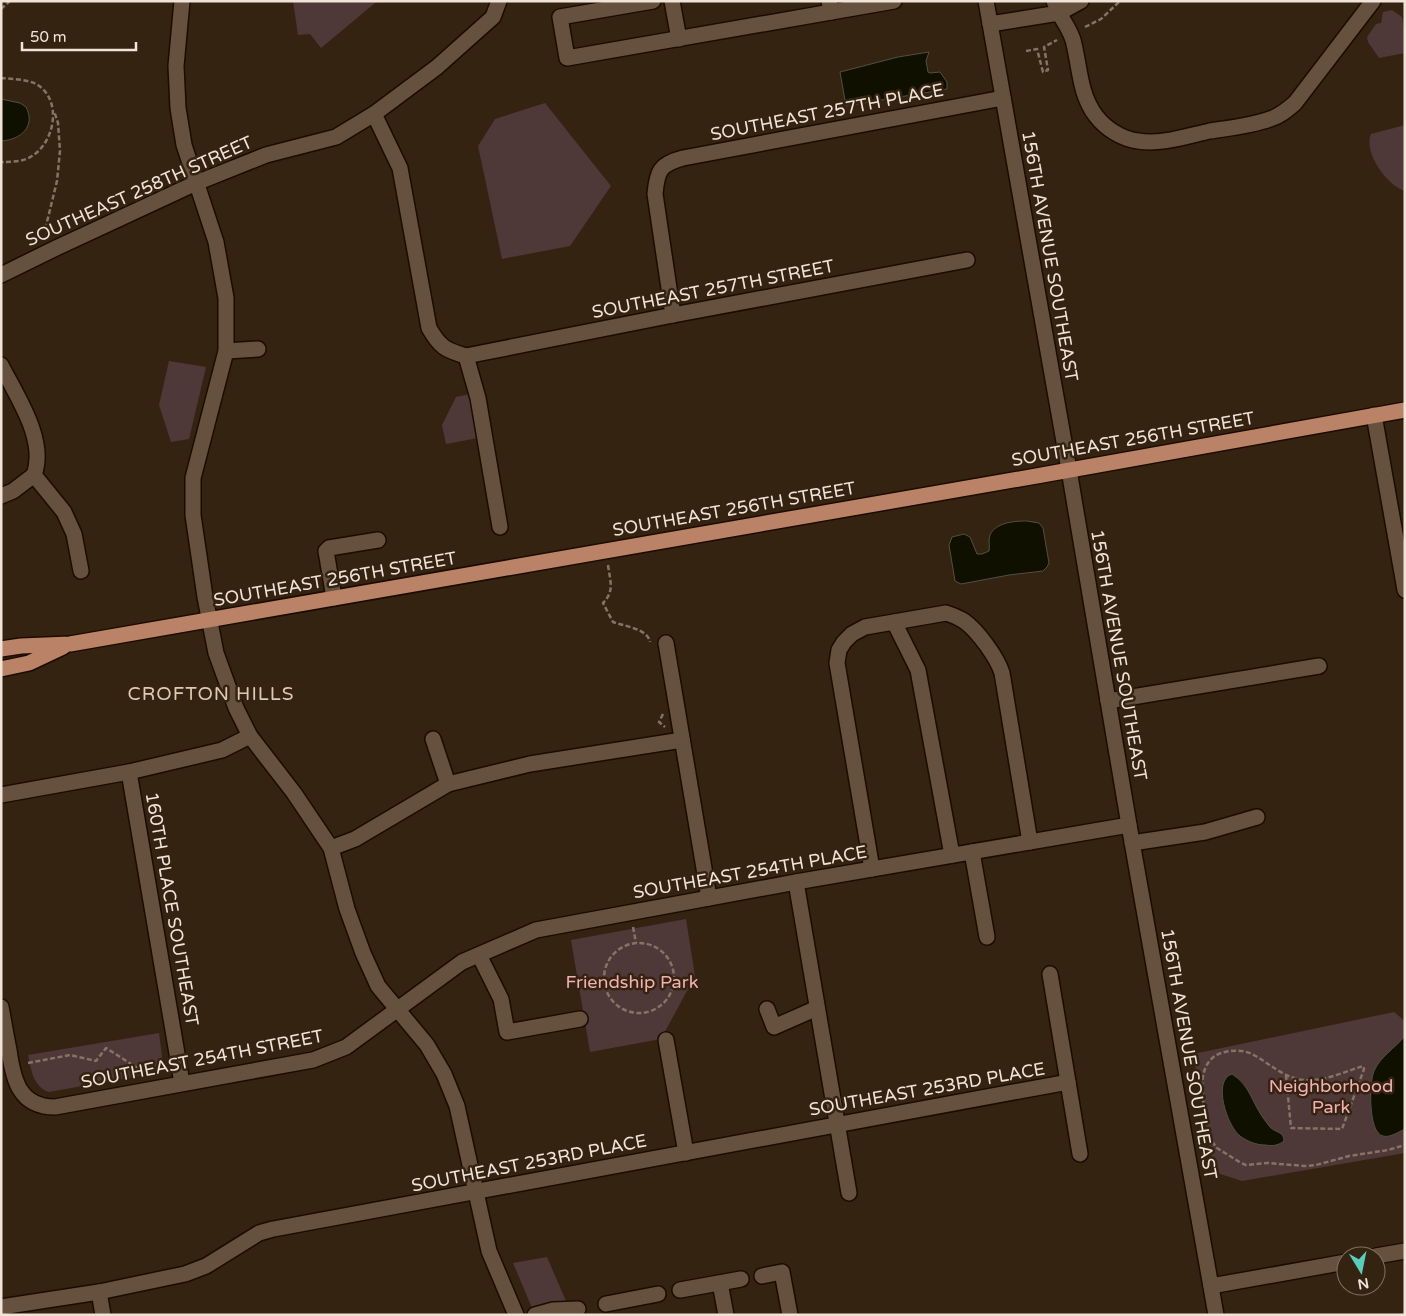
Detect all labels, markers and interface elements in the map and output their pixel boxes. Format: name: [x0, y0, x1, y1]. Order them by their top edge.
scale bar: [22, 20, 136, 52]
text: 50 m: [30, 28, 67, 46]
street label: SOUTHEAST 257TH PLACE: [708, 79, 946, 145]
street label: 156TH AVENUE SOUTHEAST: [1017, 129, 1083, 383]
street label: SOUTHEAST 258TH STREET: [22, 131, 256, 251]
street label: SOUTHEAST 257TH STREET: [590, 255, 836, 323]
street label: SOUTHEAST 256TH STREET: [1010, 407, 1256, 471]
street label: SOUTHEAST 256TH STREET: [611, 477, 857, 541]
street label: 156TH AVENUE SOUTHEAST: [1086, 528, 1152, 782]
street label: SOUTHEAST 256TH STREET: [212, 547, 458, 611]
district label: CROFTON HILLS: [128, 683, 294, 705]
street label: 160TH PLACE SOUTHEAST: [141, 790, 203, 1028]
street label: SOUTHEAST 254TH PLACE: [631, 841, 869, 903]
street label: 156TH AVENUE SOUTHEAST: [1156, 927, 1222, 1181]
park label: Friendship Park: [566, 971, 699, 993]
street label: SOUTHEAST 254TH STREET: [79, 1025, 325, 1093]
street label: SOUTHEAST 253RD PLACE: [807, 1057, 1047, 1121]
park label: Neighborhood Park: [1269, 1075, 1393, 1118]
street label: SOUTHEAST 253RD PLACE: [410, 1129, 648, 1197]
north arrow: [1336, 1246, 1386, 1296]
text: N: [1356, 1274, 1370, 1293]

